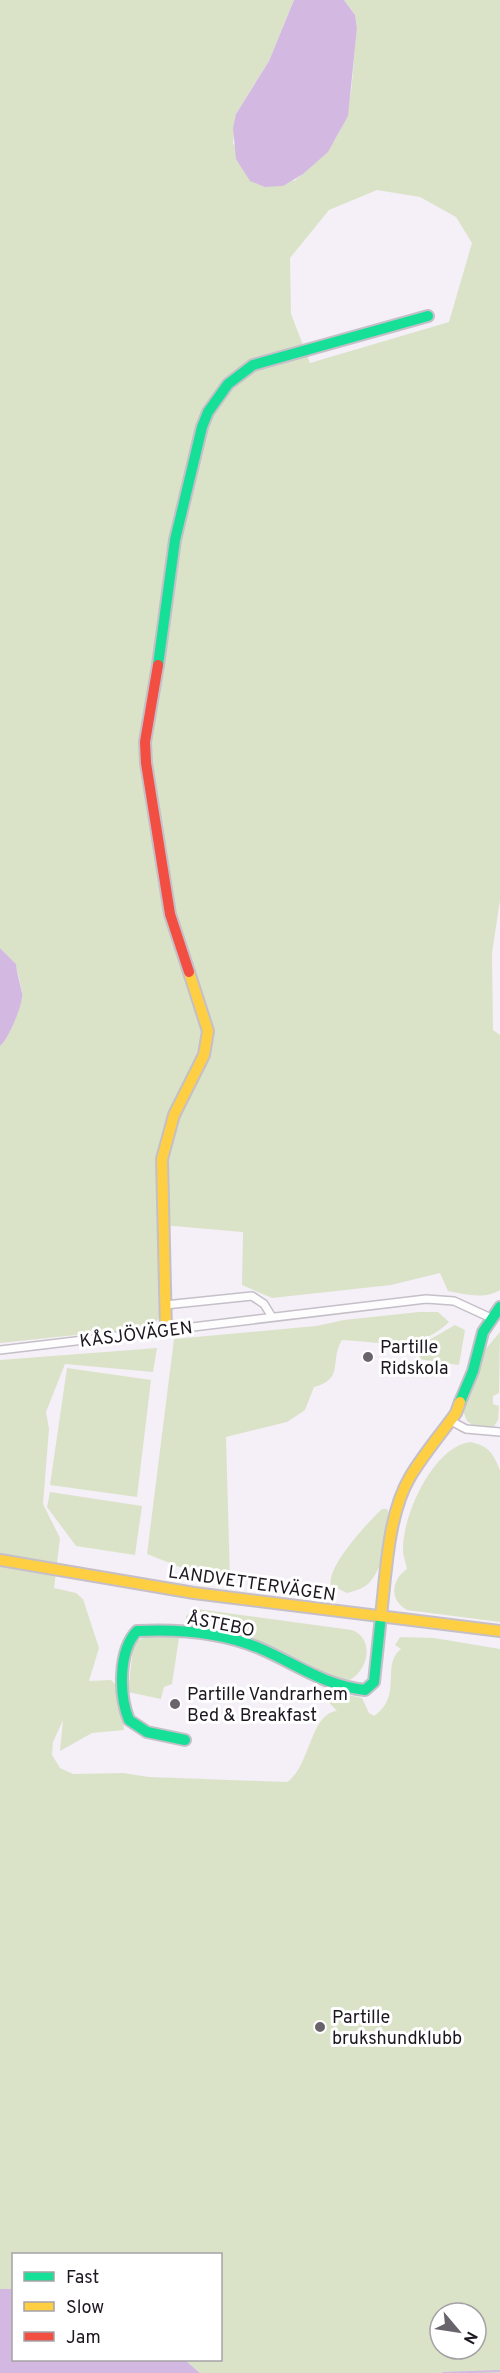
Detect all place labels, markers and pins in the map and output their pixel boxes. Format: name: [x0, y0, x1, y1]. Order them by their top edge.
place label: Partille Ridskola: [380, 1337, 448, 1381]
marker: Partille Ridskola: [361, 1350, 375, 1364]
place label: Partille Vandrarhem Bed & Breakfast: [187, 1684, 348, 1728]
marker: Partille Vandrarhem Bed & Breakfast: [168, 1697, 182, 1711]
place label: Partille brukshundklubb: [332, 2007, 462, 2051]
marker: Partille brukshundklubb: [313, 2020, 327, 2034]

